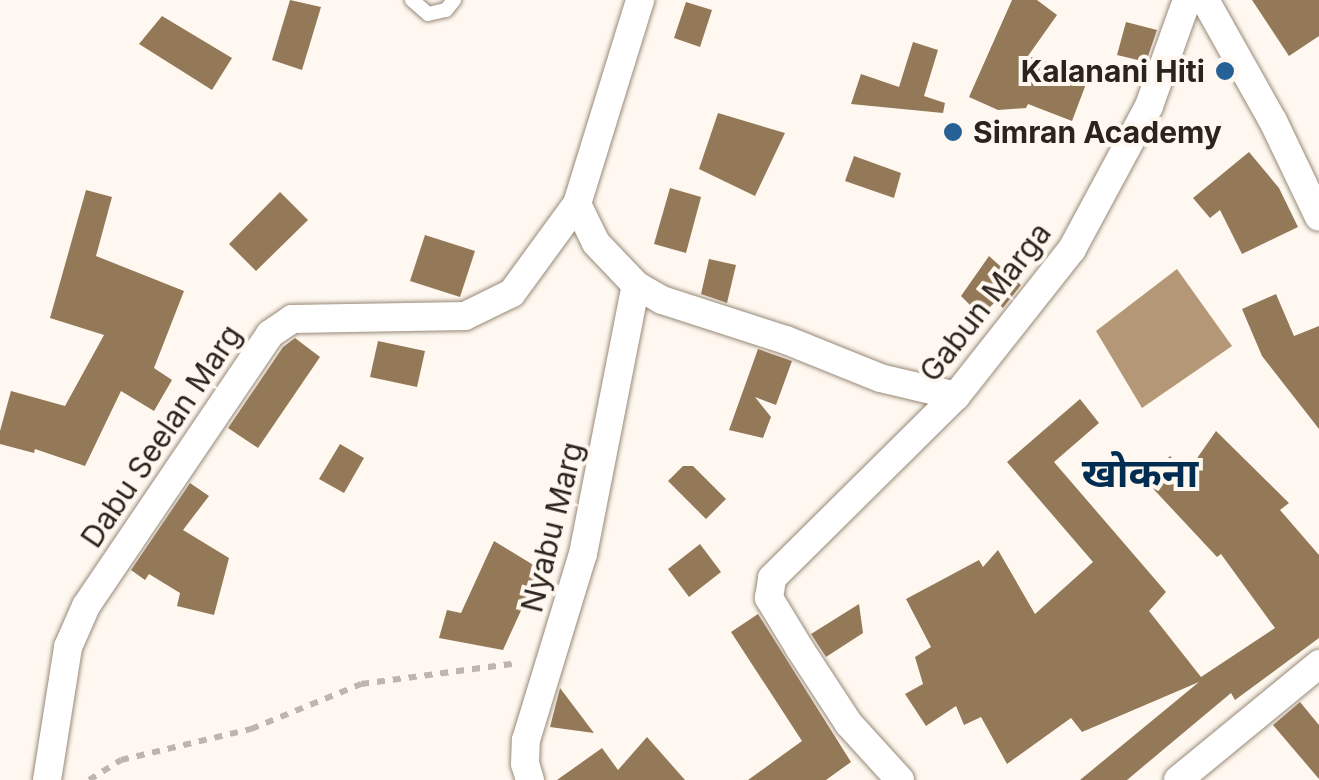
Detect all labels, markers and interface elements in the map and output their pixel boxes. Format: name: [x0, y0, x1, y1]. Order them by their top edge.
place label: Kalanani Hiti: [1021, 53, 1205, 89]
marker: Kalanani Hiti: [1214, 60, 1236, 82]
place label: Simran Academy: [973, 114, 1222, 150]
marker: Simran Academy: [942, 121, 964, 143]
street label: Gabun Marga: [912, 215, 1058, 389]
street label: Dabu Seelan Marg: [73, 318, 249, 554]
street label: Nyabu Marg: [513, 438, 591, 616]
district label: खोकना: [1082, 449, 1198, 497]

